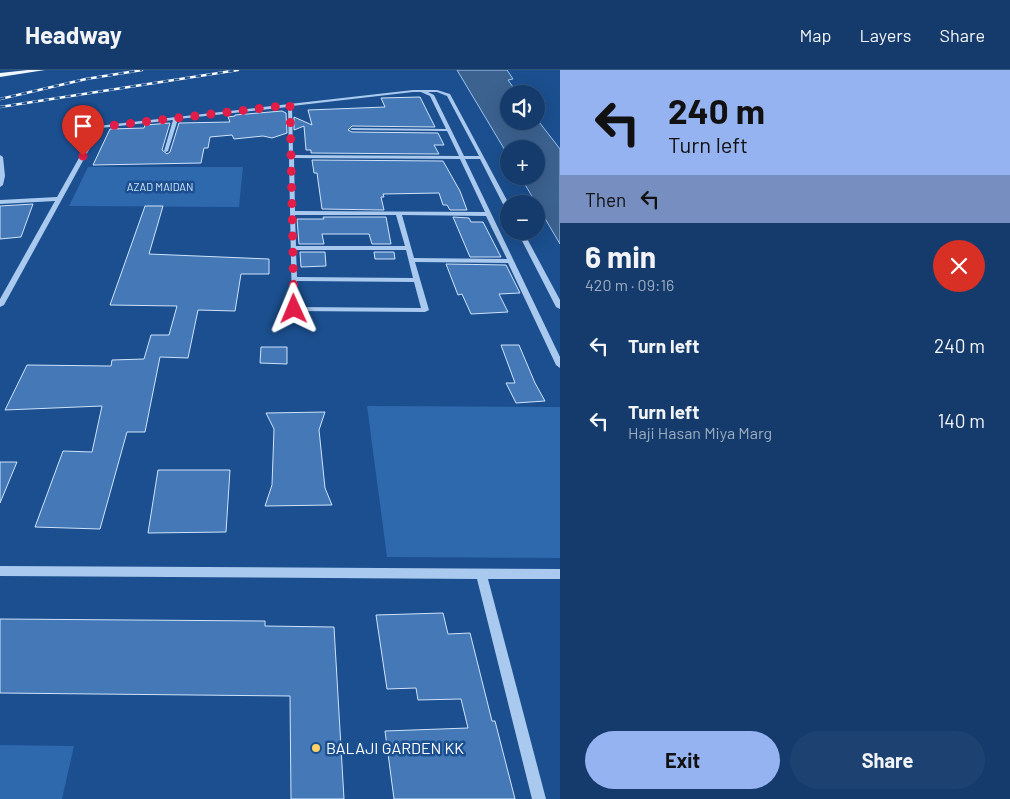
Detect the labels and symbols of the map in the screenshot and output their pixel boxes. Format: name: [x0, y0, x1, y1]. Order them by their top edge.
pin: [62, 105, 104, 156]
park label: AZAD MAIDAN: [127, 180, 193, 193]
position arrow: [267, 282, 319, 334]
place label: BALAJI GARDEN KK: [326, 738, 464, 757]
marker: BALAJI GARDEN KK: [310, 742, 322, 754]

